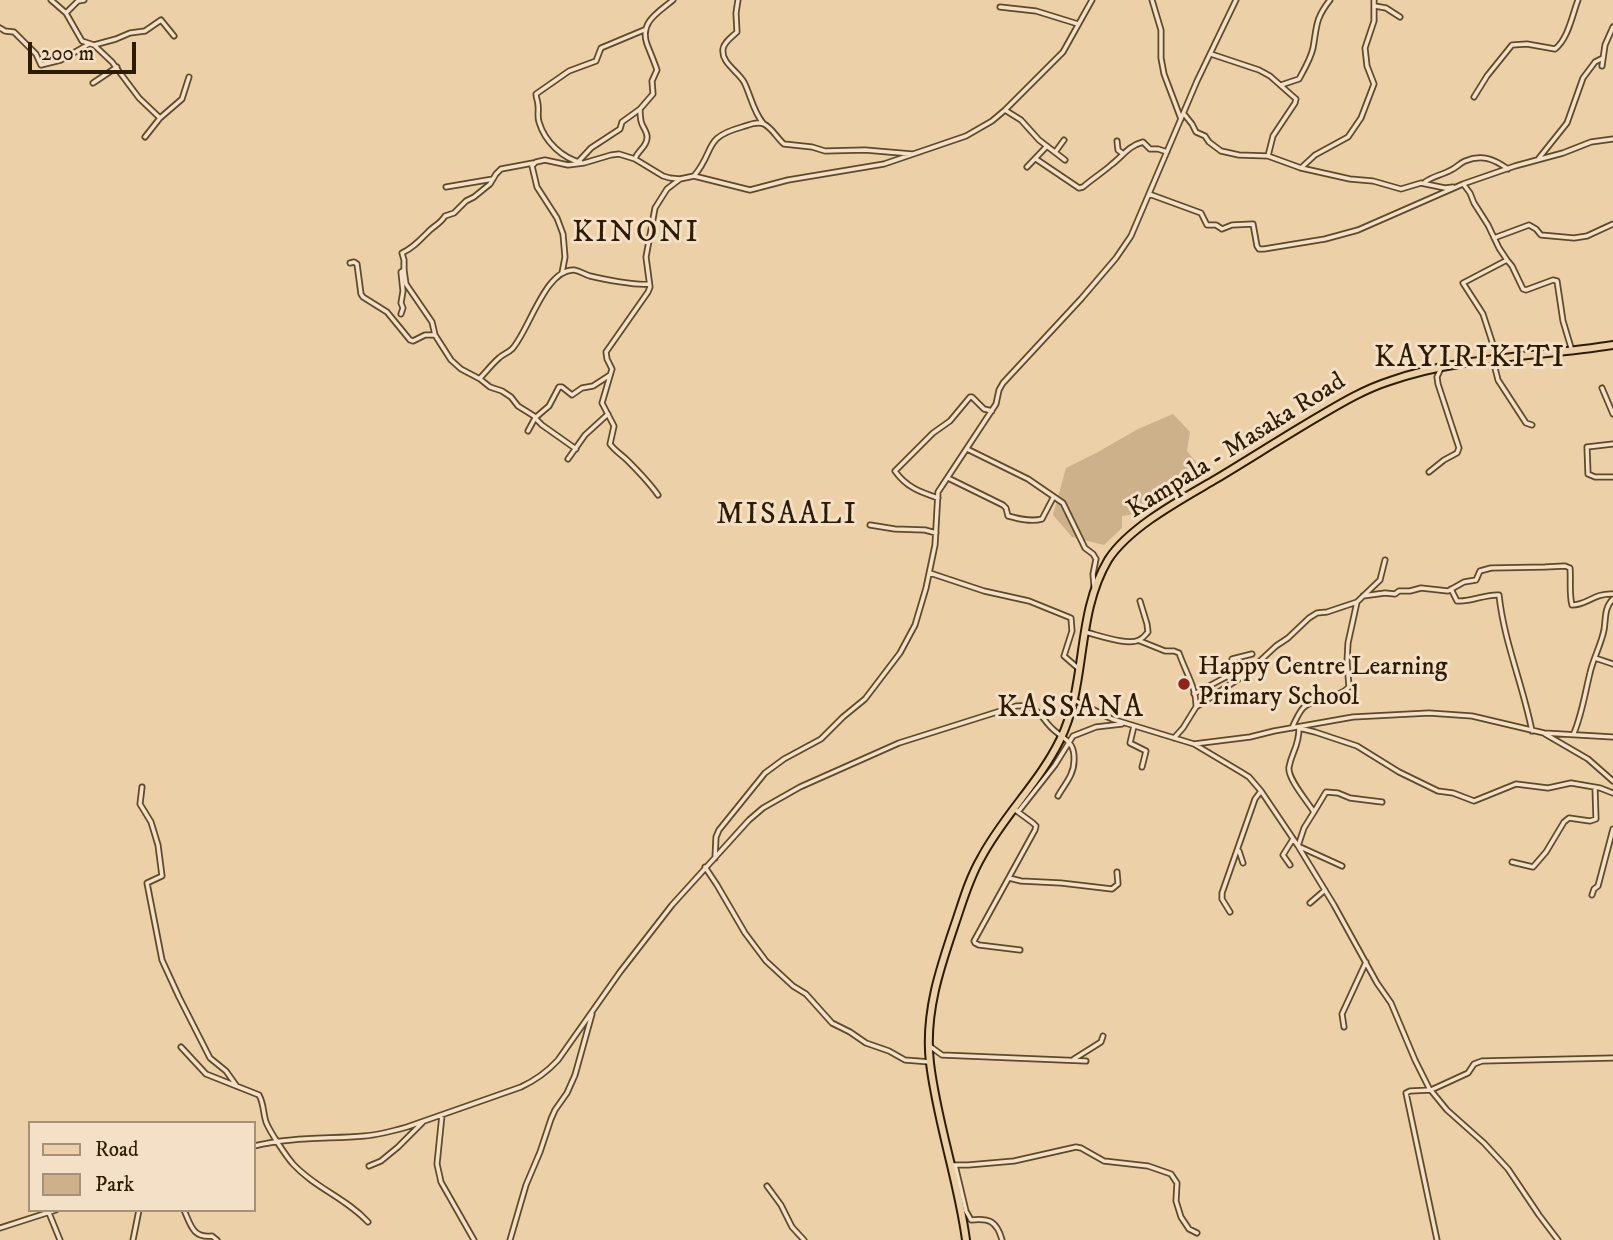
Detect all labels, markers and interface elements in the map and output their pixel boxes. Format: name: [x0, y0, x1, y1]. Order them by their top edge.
scale bar: [32, 28, 140, 72]
text: 200 m: [41, 41, 94, 67]
district label: KINONI: [573, 217, 699, 253]
district label: KAYIRIKITI: [1375, 342, 1565, 378]
street label: Kampala - Masaka Road: [1122, 367, 1352, 527]
district label: MISAALI: [717, 499, 857, 535]
place label: Happy Centre Learning Primary School: [1198, 653, 1447, 714]
marker: Happy Centre Learning Primary School: [1176, 676, 1192, 692]
district label: KASSANA: [998, 692, 1144, 728]
legend: [28, 1121, 256, 1212]
text: Road: [95, 1137, 139, 1163]
text: Park: [95, 1172, 134, 1198]

